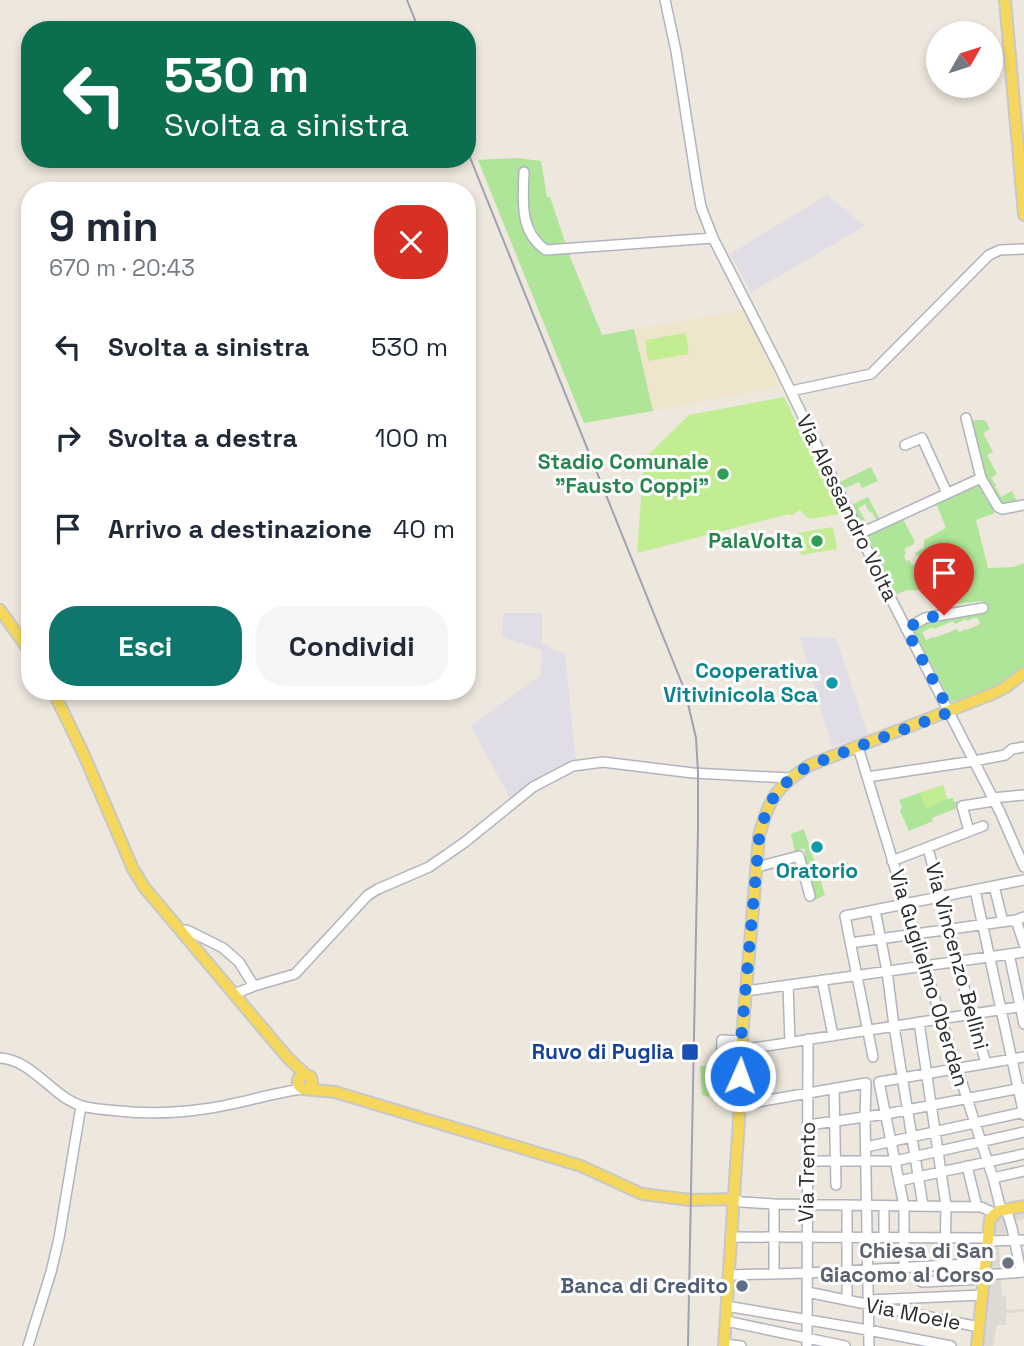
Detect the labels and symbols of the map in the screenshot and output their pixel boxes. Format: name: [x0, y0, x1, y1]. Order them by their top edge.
north arrow: [926, 21, 1003, 98]
street label: Via Alessandro Volta: [791, 410, 904, 606]
place label: Stadio Comunale "Fausto Coppi": [538, 448, 709, 499]
marker: Stadio Comunale "Fausto Coppi": [715, 466, 731, 482]
place label: PalaVolta: [708, 527, 803, 554]
marker: PalaVolta: [809, 533, 825, 549]
pin: [914, 543, 974, 615]
place label: Cooperativa Vitivinicola Sca: [663, 657, 818, 708]
marker: Cooperativa Vitivinicola Sca: [824, 675, 840, 691]
marker: Oratorio: [809, 839, 825, 855]
place label: Oratorio: [776, 857, 858, 884]
street label: Via Vincenzo Bellini: [919, 859, 995, 1053]
street label: Via Guglielmo Oberdan: [884, 866, 975, 1090]
place label: Ruvo di Puglia: [532, 1038, 674, 1065]
position arrow: [703, 1039, 777, 1113]
marker: Ruvo di Puglia: [680, 1042, 700, 1062]
street label: Via Trento: [792, 1121, 821, 1223]
place label: Chiesa di San Giacomo al Corso: [820, 1237, 994, 1288]
marker: Chiesa di San Giacomo al Corso: [1000, 1255, 1016, 1271]
place label: Banca di Credito: [560, 1272, 728, 1299]
marker: Banca di Credito: [734, 1278, 750, 1294]
street label: Via Moele: [863, 1291, 963, 1336]

